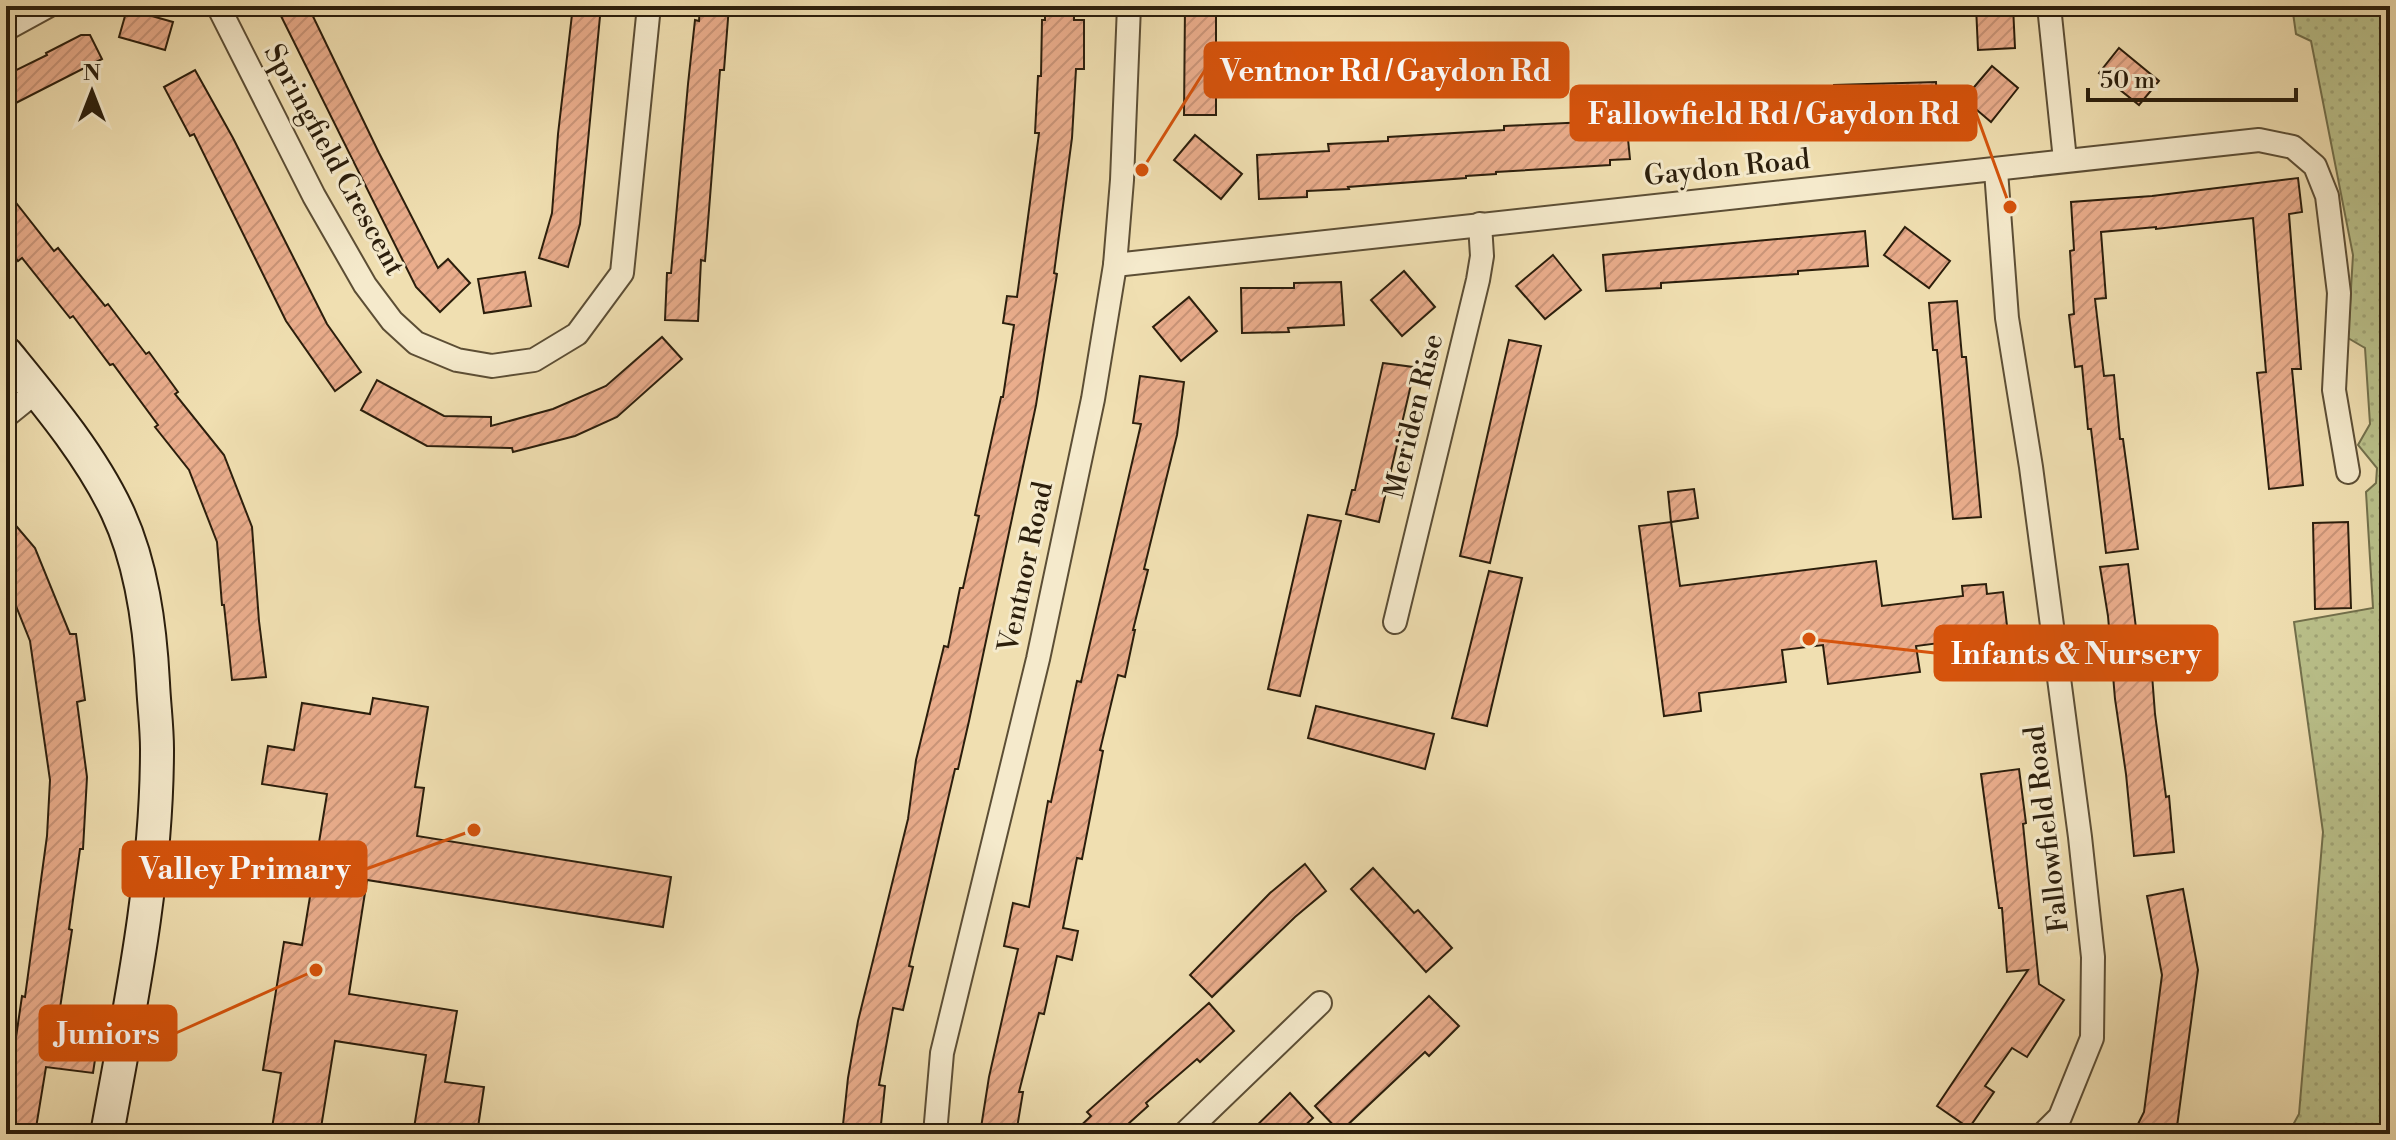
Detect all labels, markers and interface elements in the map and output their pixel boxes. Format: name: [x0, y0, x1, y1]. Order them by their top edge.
street label: Springfield Crescent: [256, 38, 412, 282]
callout: Ventnor Rd / Gaydon Rd: [1205, 43, 1568, 97]
north arrow: [52, 52, 132, 132]
scale bar: [2088, 52, 2296, 102]
text: Ventnor Rd / Gaydon Rd: [1220, 53, 1552, 91]
text: N: [83, 60, 101, 87]
text: 50 m: [2100, 66, 2155, 96]
callout: Fallowfield Rd / Gaydon Rd: [1571, 86, 1976, 140]
text: Fallowfield Rd / Gaydon Rd: [1588, 96, 1960, 134]
street label: Gaydon Road: [1642, 142, 1812, 194]
street label: Meriden Rise: [1377, 330, 1451, 502]
street label: Ventnor Road: [991, 478, 1061, 657]
callout: Infants & Nursery: [1935, 626, 2217, 680]
text: Infants & Nursery: [1951, 636, 2202, 674]
street label: Fallowfield Road: [2017, 724, 2077, 934]
callout: Valley Primary: [123, 842, 366, 896]
text: Valley Primary: [138, 851, 351, 889]
callout: Juniors: [40, 1006, 176, 1060]
text: Juniors: [52, 1016, 160, 1054]

